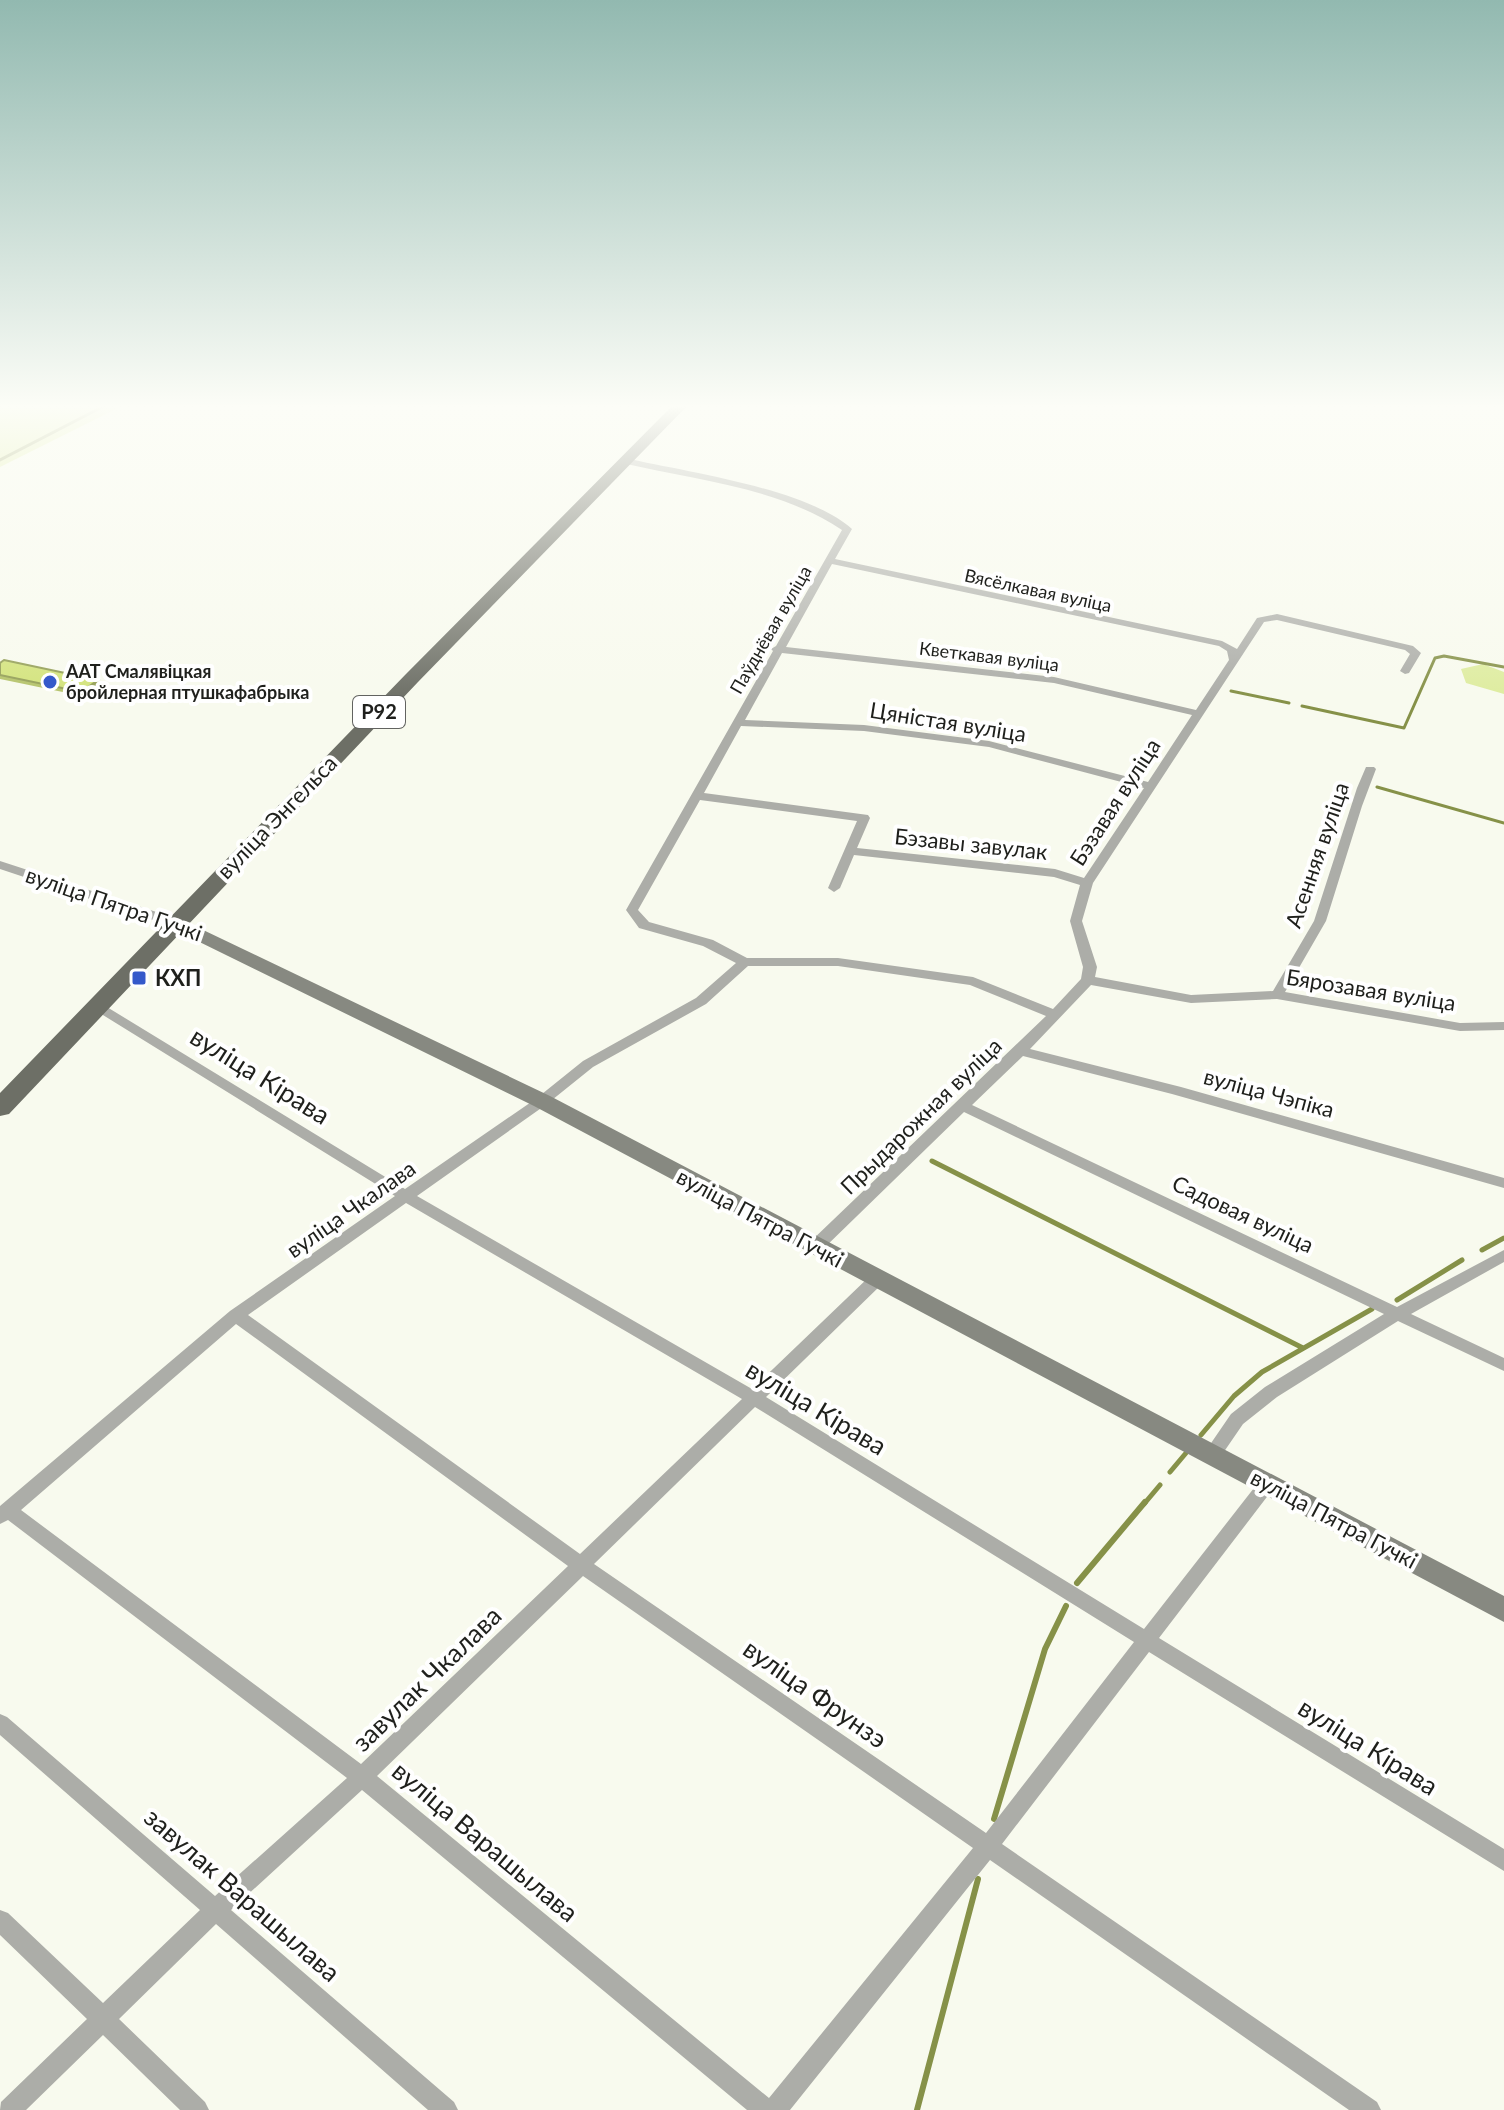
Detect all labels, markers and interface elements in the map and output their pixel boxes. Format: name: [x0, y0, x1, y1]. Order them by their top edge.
street label: Паўднёвая вуліца: [725, 562, 816, 697]
street label: Вясёлкавая вуліца: [963, 564, 1114, 616]
street label: Кветкавая вуліца: [918, 637, 1060, 676]
place label: ААТ Смалявіцкая бройлерная птушкафабрыка: [65, 660, 309, 703]
marker: ААТ Смалявіцкая бройлерная птушкафабрыка: [41, 673, 59, 691]
road number: Р92: [353, 696, 405, 728]
street label: Цяністая вуліца: [868, 696, 1028, 747]
street label: Бэзавая вуліца: [1063, 733, 1166, 870]
street label: вуліца Энгельса: [211, 749, 342, 884]
street label: Асенняя вуліца: [1279, 779, 1354, 931]
street label: Бэзавы завулак: [893, 822, 1050, 865]
street label: вуліца Пятра Гучкі: [22, 861, 206, 946]
street label: Бярозавая вуліца: [1284, 963, 1458, 1016]
place label: КХП: [155, 964, 201, 991]
marker: КХП: [130, 969, 148, 987]
street label: вуліца Кірава: [185, 1020, 336, 1131]
street label: Прыдарожная вуліца: [834, 1032, 1007, 1200]
street label: вуліца Чэпіка: [1201, 1062, 1337, 1123]
street label: вуліца Чкалава: [281, 1154, 420, 1263]
street label: вуліца Пятра Гучкі: [672, 1162, 848, 1273]
street label: Садовая вуліца: [1168, 1169, 1318, 1258]
street label: вуліца Кірава: [740, 1353, 893, 1462]
street label: вуліца Пятра Гучкі: [1246, 1463, 1422, 1574]
street label: завулак Чкалава: [345, 1599, 508, 1757]
street label: вуліца Фрунзэ: [738, 1632, 894, 1754]
street label: вуліца Кірава: [1293, 1691, 1444, 1802]
street label: вуліца Варашылава: [386, 1754, 585, 1928]
street label: завулак Варашылава: [138, 1801, 347, 1988]

